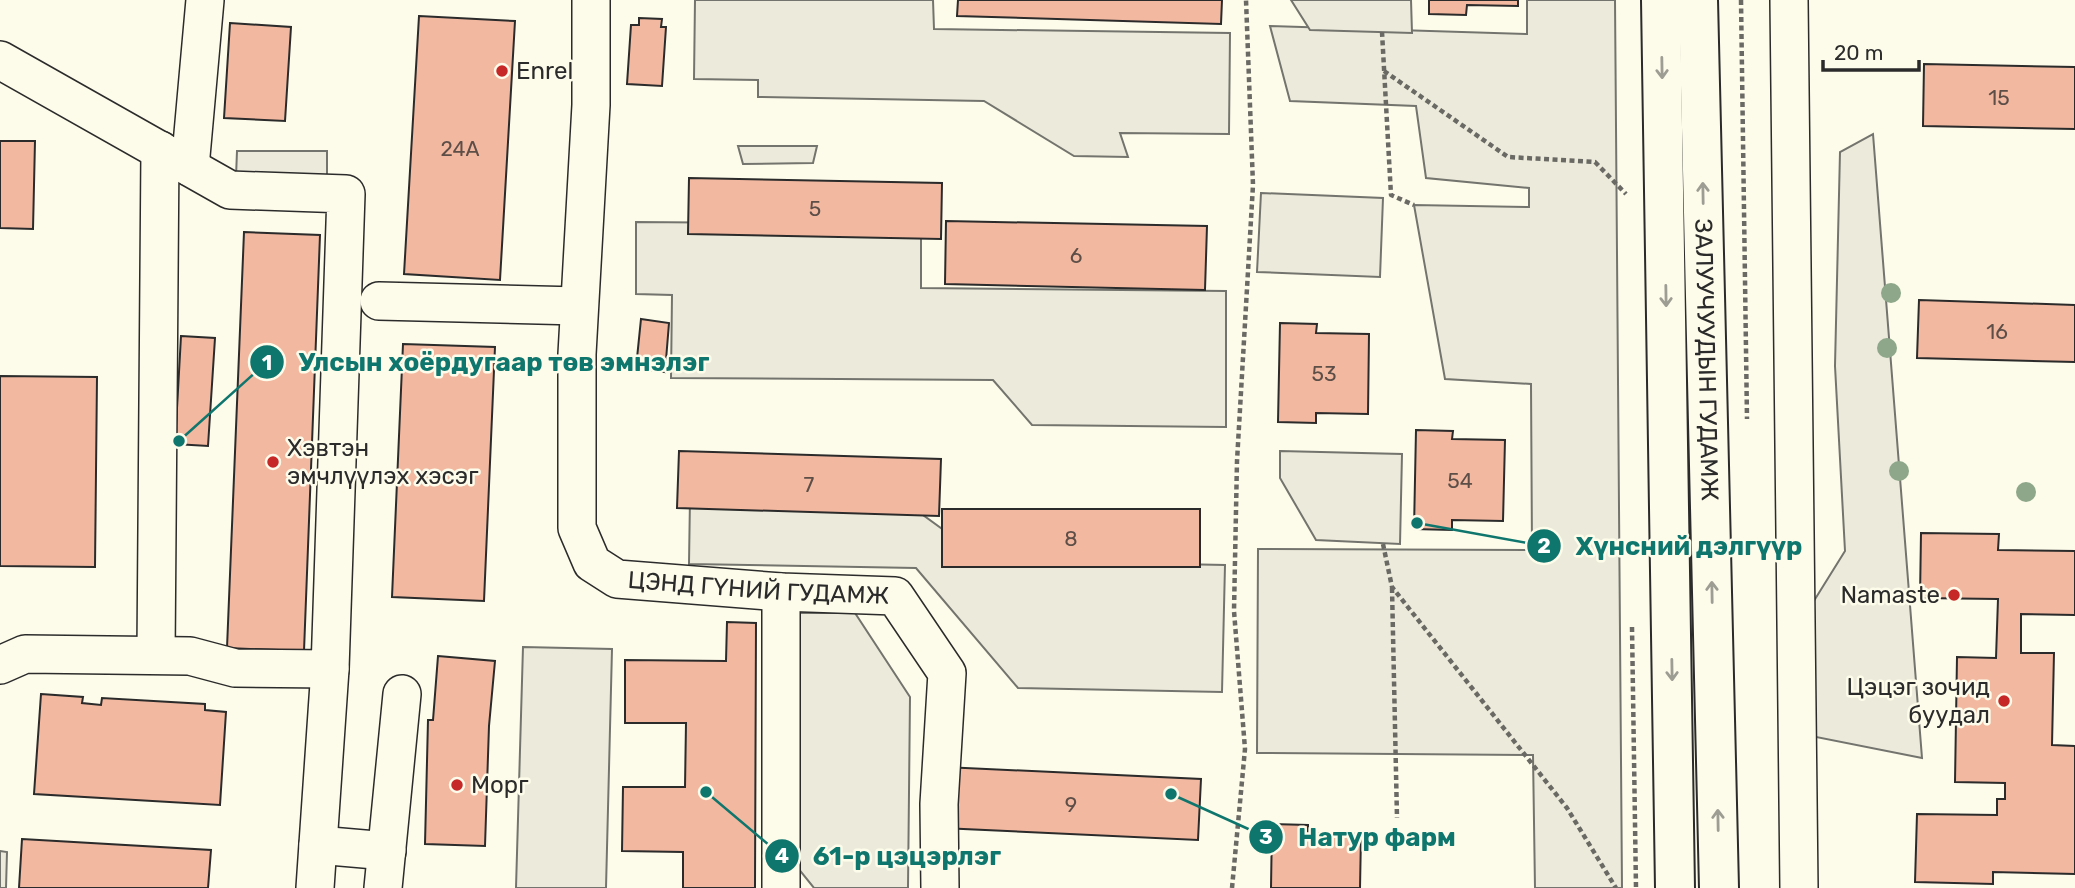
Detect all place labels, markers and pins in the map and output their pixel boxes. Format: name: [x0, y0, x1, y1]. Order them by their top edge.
place label: Enrel: [516, 57, 573, 85]
marker: Enrel: [494, 63, 510, 79]
callout: Улсын хоёрдугаар төв эмнэлэг: [250, 339, 724, 386]
place label: Хэвтэн эмчлүүлэх хэсэг: [287, 434, 479, 490]
marker: Хэвтэн эмчлүүлэх хэсэг: [265, 454, 281, 470]
callout: Хүнсний дэлгүүр: [1526, 522, 1816, 569]
place label: Namaste: [1840, 581, 1940, 609]
marker: Namaste: [1946, 587, 1962, 603]
place label: Цэцэг зочид буудал: [1846, 673, 1990, 729]
marker: Цэцэг зочид буудал: [1996, 693, 2012, 709]
place label: Морг: [471, 771, 529, 799]
marker: Морг: [449, 777, 465, 793]
callout: Натур фарм: [1249, 814, 1470, 861]
callout: 61-р цэцэрлэг: [764, 832, 1016, 879]

